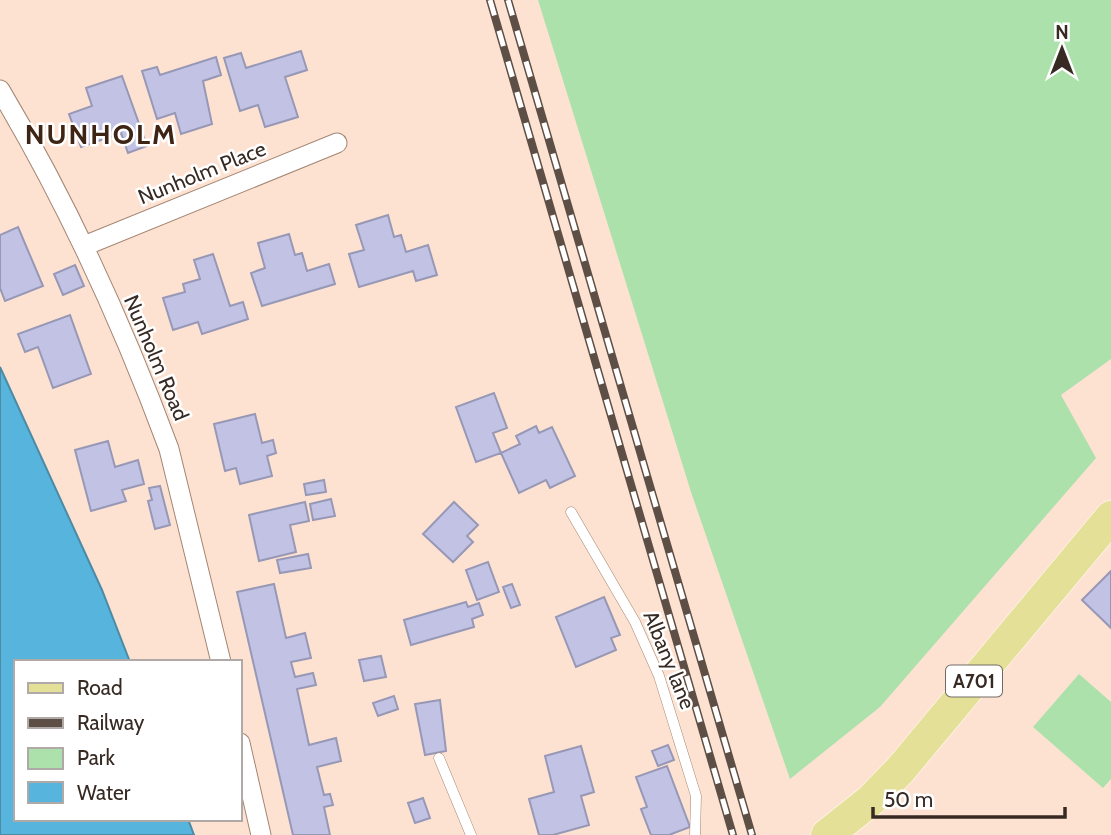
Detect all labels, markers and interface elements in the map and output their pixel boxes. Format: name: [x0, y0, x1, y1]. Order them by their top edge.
north arrow: [1027, 14, 1097, 84]
text: N: [1055, 21, 1069, 44]
district label: NUNHOLM: [25, 117, 177, 151]
street label: Nunholm Place: [134, 135, 269, 209]
street label: Nunholm Road: [119, 291, 194, 424]
street label: Albany lane: [638, 607, 701, 713]
legend: [14, 660, 242, 821]
road number: A701: [946, 666, 1002, 696]
text: Road: [77, 675, 123, 700]
text: Railway: [77, 710, 145, 735]
text: Park: [77, 745, 115, 770]
scale bar: [873, 776, 1066, 820]
text: Water: [77, 780, 131, 805]
text: 50 m: [884, 787, 933, 812]

